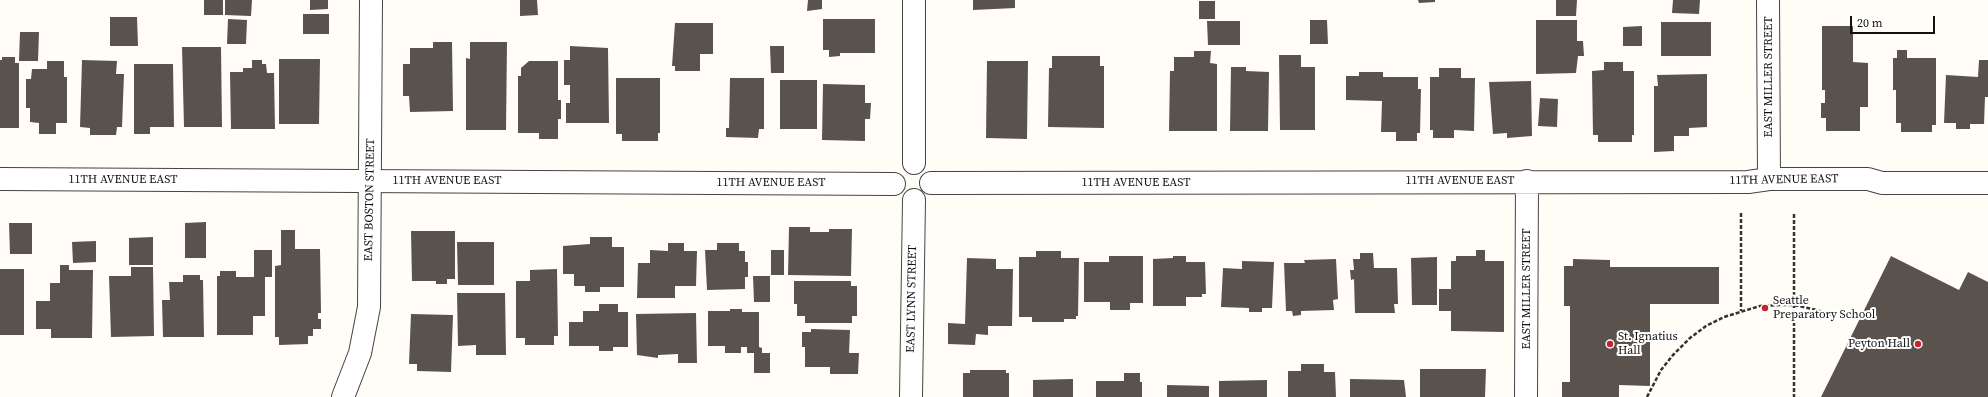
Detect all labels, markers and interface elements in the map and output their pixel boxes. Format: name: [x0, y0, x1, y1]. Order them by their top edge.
scale bar: [1852, 8, 1937, 34]
text: 20 m: [1857, 15, 1883, 31]
street label: EAST MILLER STREET: [1762, 16, 1776, 138]
street label: EAST BOSTON STREET: [362, 138, 378, 262]
street label: 11TH AVENUE EAST: [1729, 172, 1839, 188]
street label: 11TH AVENUE EAST: [68, 173, 178, 187]
street label: 11TH AVENUE EAST: [392, 174, 502, 188]
street label: 11TH AVENUE EAST: [1405, 174, 1515, 188]
street label: 11TH AVENUE EAST: [716, 176, 826, 190]
street label: 11TH AVENUE EAST: [1081, 176, 1191, 190]
street label: EAST MILLER STREET: [1520, 228, 1534, 350]
street label: EAST LYNN STREET: [904, 245, 920, 353]
place label: Seattle Preparatory School: [1773, 294, 1875, 322]
marker: Seattle Preparatory School: [1760, 303, 1770, 313]
place label: St. Ignatius Hall: [1618, 330, 1678, 358]
place label: Peyton Hall: [1848, 337, 1910, 351]
marker: St. Ignatius Hall: [1605, 339, 1615, 349]
marker: Peyton Hall: [1913, 339, 1923, 349]

